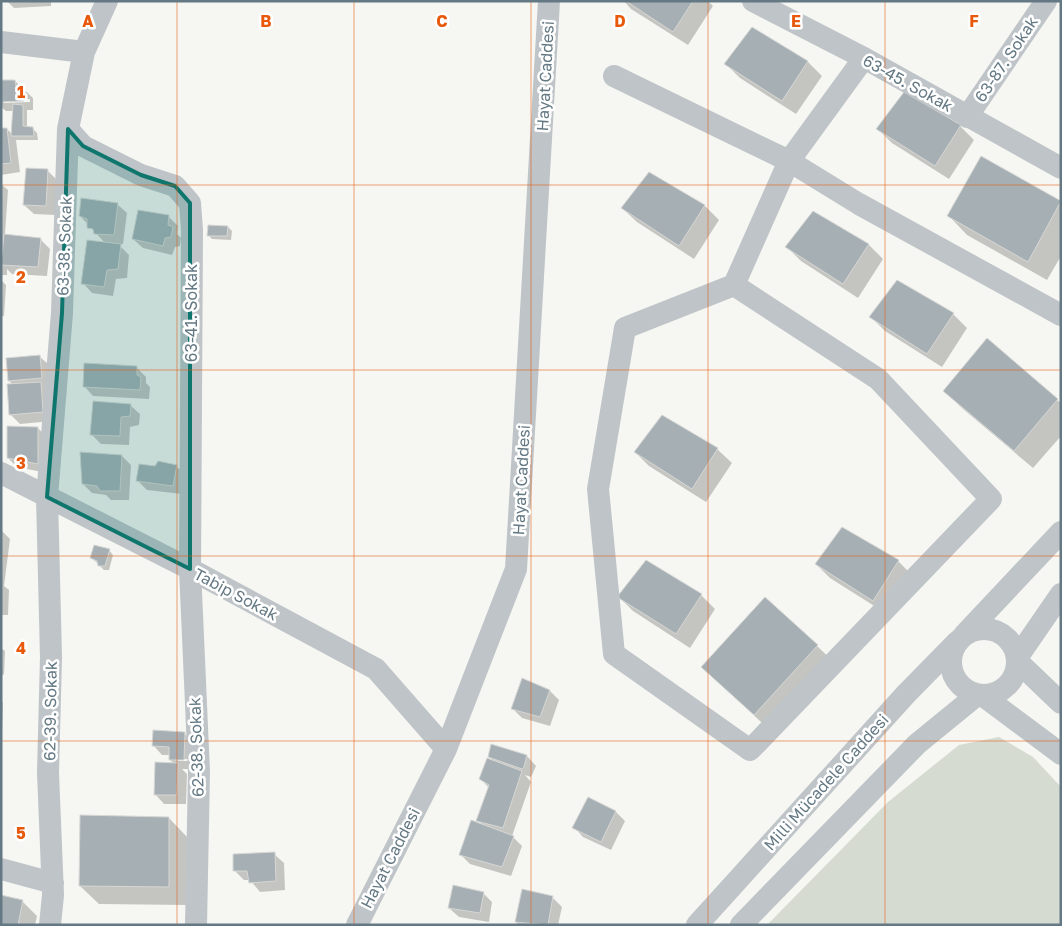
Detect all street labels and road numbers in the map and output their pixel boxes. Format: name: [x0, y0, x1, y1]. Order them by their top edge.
street label: 63-87. Sokak: [970, 12, 1042, 106]
street label: Hayat Caddesi: [532, 20, 558, 132]
street label: 63-45. Sokak: [860, 50, 956, 116]
street label: 63-38. Sokak: [52, 196, 76, 296]
street label: 63-41. Sokak: [181, 264, 201, 362]
street label: Hayat Caddesi: [508, 424, 534, 536]
street label: Tabip Sokak: [191, 564, 281, 624]
street label: 62-39. Sokak: [39, 661, 61, 761]
street label: 62-38. Sokak: [184, 697, 208, 797]
street label: Milli Mücadele Caddesi: [759, 710, 893, 854]
street label: Hayat Caddesi: [356, 804, 424, 912]

